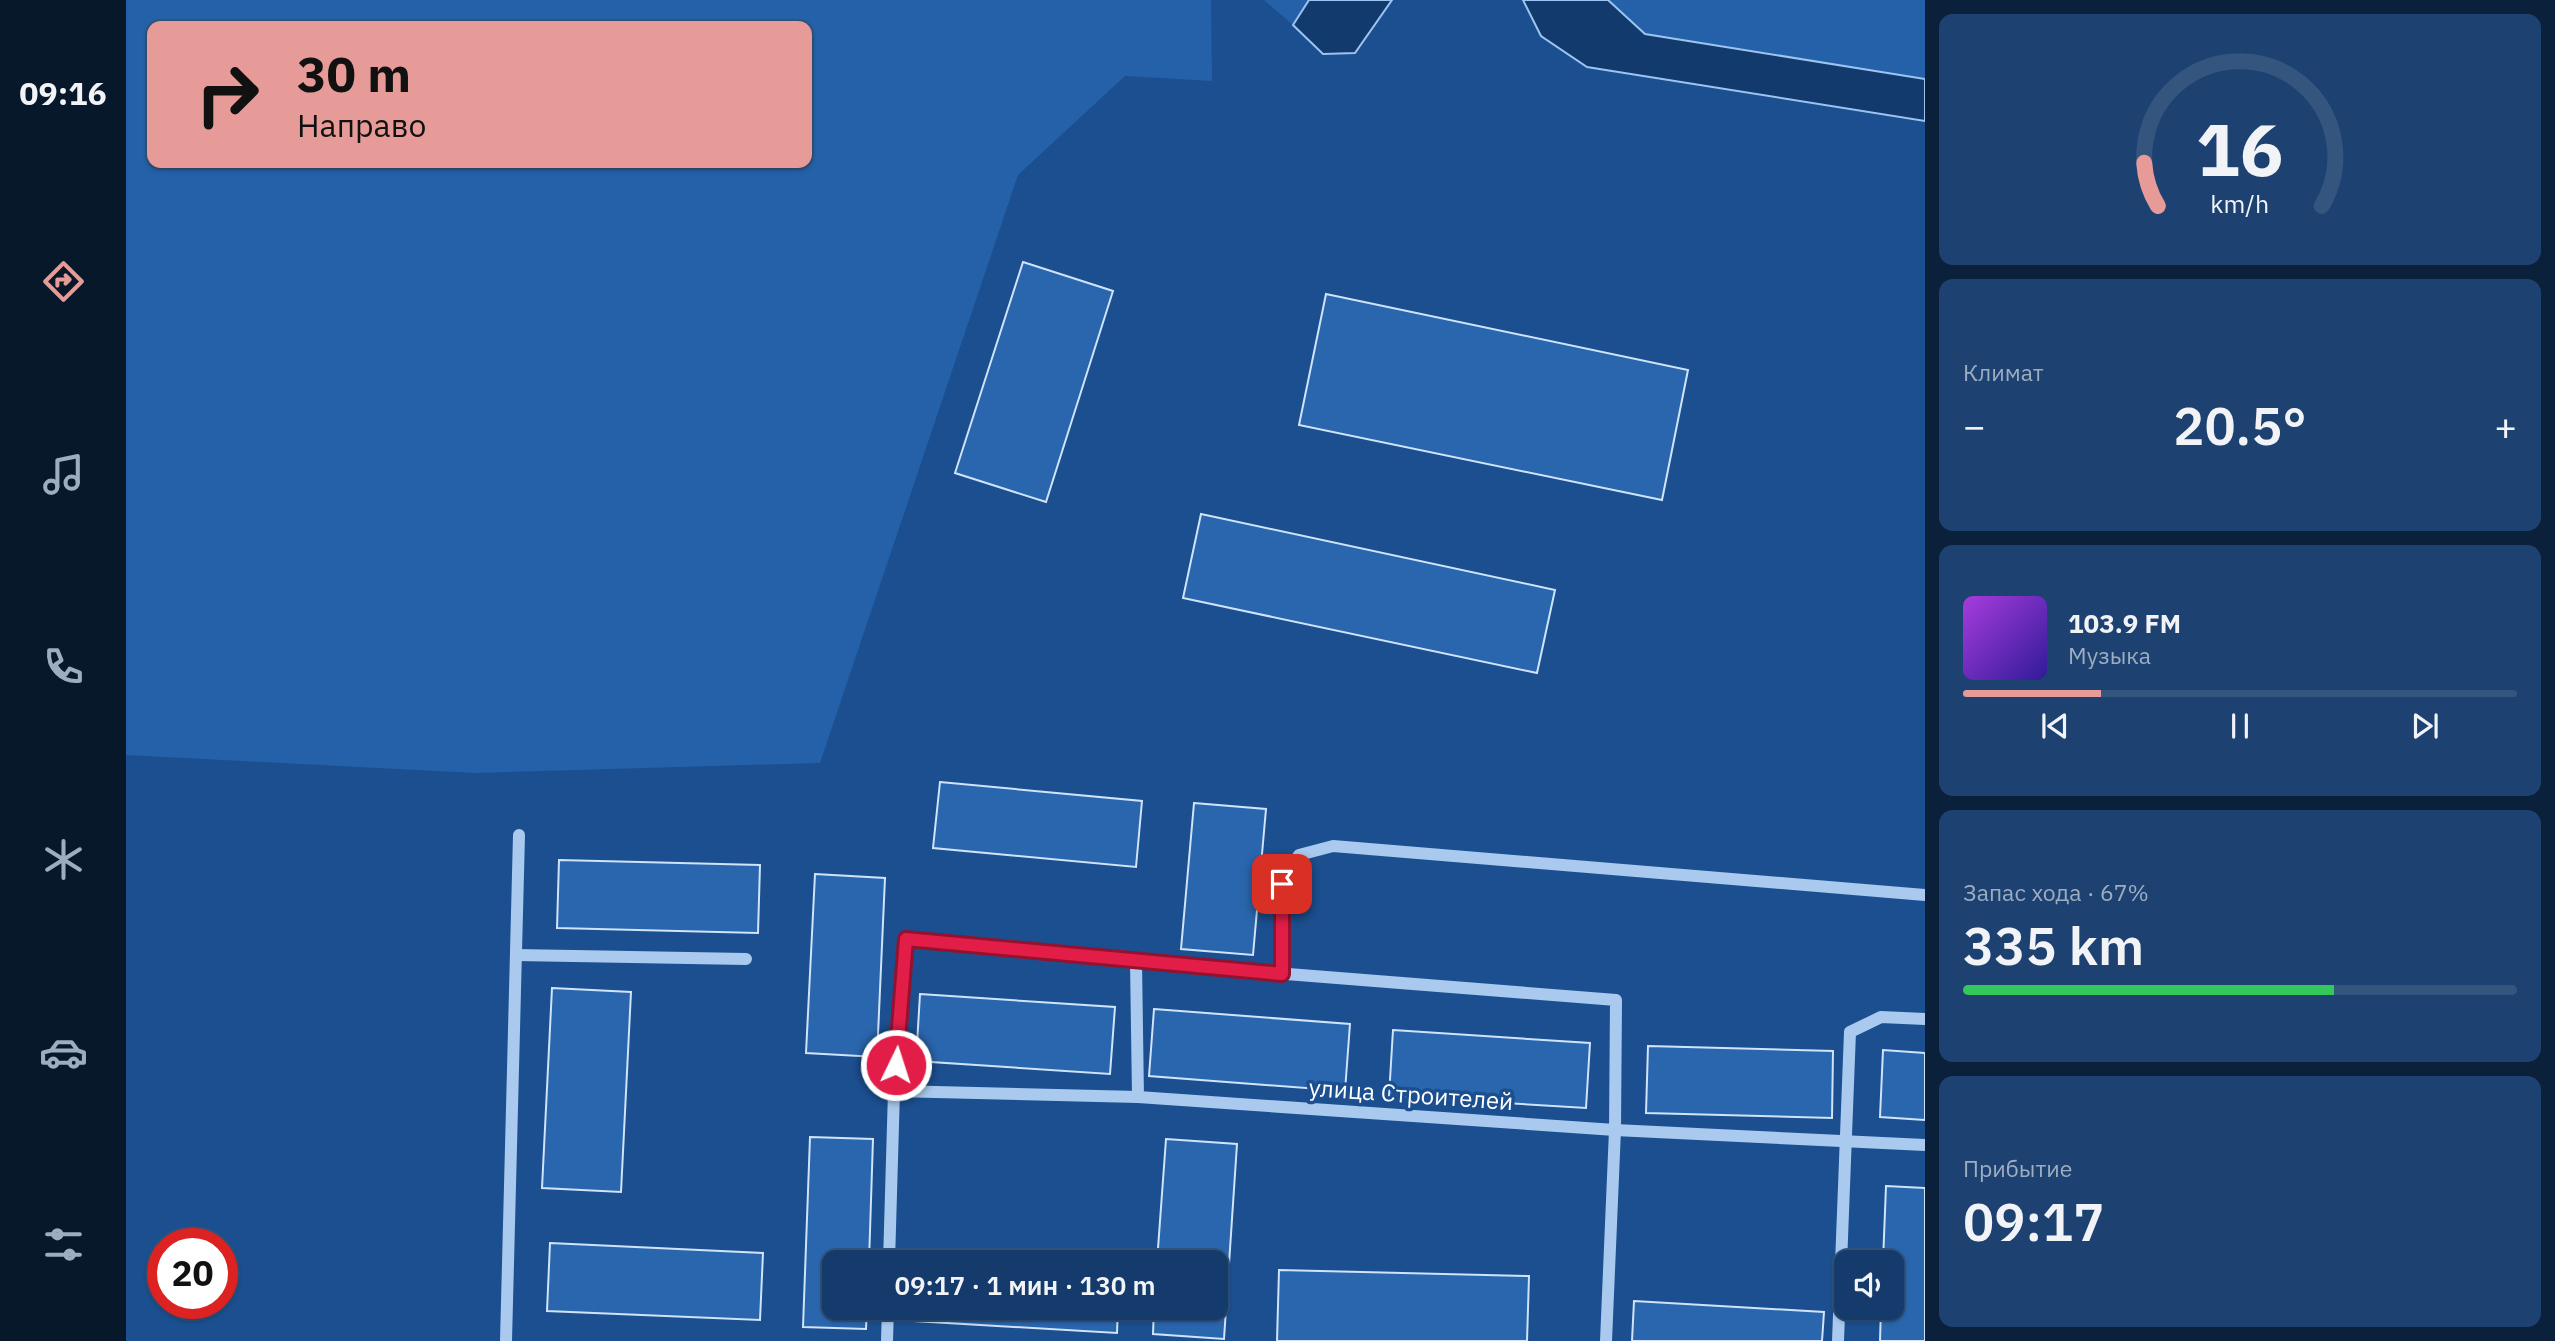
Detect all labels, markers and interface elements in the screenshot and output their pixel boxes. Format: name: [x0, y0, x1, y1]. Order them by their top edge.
text: 30 m: [297, 42, 411, 105]
icon: right: [182, 49, 273, 140]
text: 09:16: [19, 72, 107, 114]
text: 16: [2196, 101, 2284, 196]
text: Направо: [297, 104, 426, 146]
text: km/h: [2211, 187, 2269, 220]
icon: directions: [39, 257, 88, 306]
text: Климат: [1963, 357, 2044, 387]
text: 20.5°: [2173, 392, 2307, 459]
text: −: [1963, 401, 1986, 450]
text: +: [2494, 401, 2517, 450]
icon: music: [39, 450, 88, 499]
text: 103.9 FM: [2068, 606, 2181, 640]
text: Музыка: [2068, 640, 2151, 670]
icon: phone: [39, 642, 88, 691]
icon: previous: [2036, 707, 2074, 745]
icon: pause: [2221, 707, 2259, 745]
icon: next: [2406, 707, 2444, 745]
icon: climate: [39, 835, 88, 884]
pin: [1252, 854, 1312, 914]
icon: arrive: [1263, 865, 1301, 903]
text: Запас хода · 67%: [1963, 877, 2149, 907]
text: 335 km: [1963, 912, 2144, 979]
icon: car: [39, 1028, 88, 1077]
position arrow: [859, 1028, 933, 1102]
street label: улица Строителей: [1308, 1071, 1514, 1117]
text: Прибытие: [1963, 1153, 2072, 1183]
text: 09:17: [1963, 1188, 2104, 1255]
icon: filters: [39, 1220, 88, 1269]
speed limit sign: 20: [147, 1228, 238, 1319]
map controls: [1834, 1250, 1904, 1320]
button: sound: [1834, 1250, 1904, 1320]
text: 09:17 · 1 мин · 130 m: [894, 1268, 1156, 1302]

